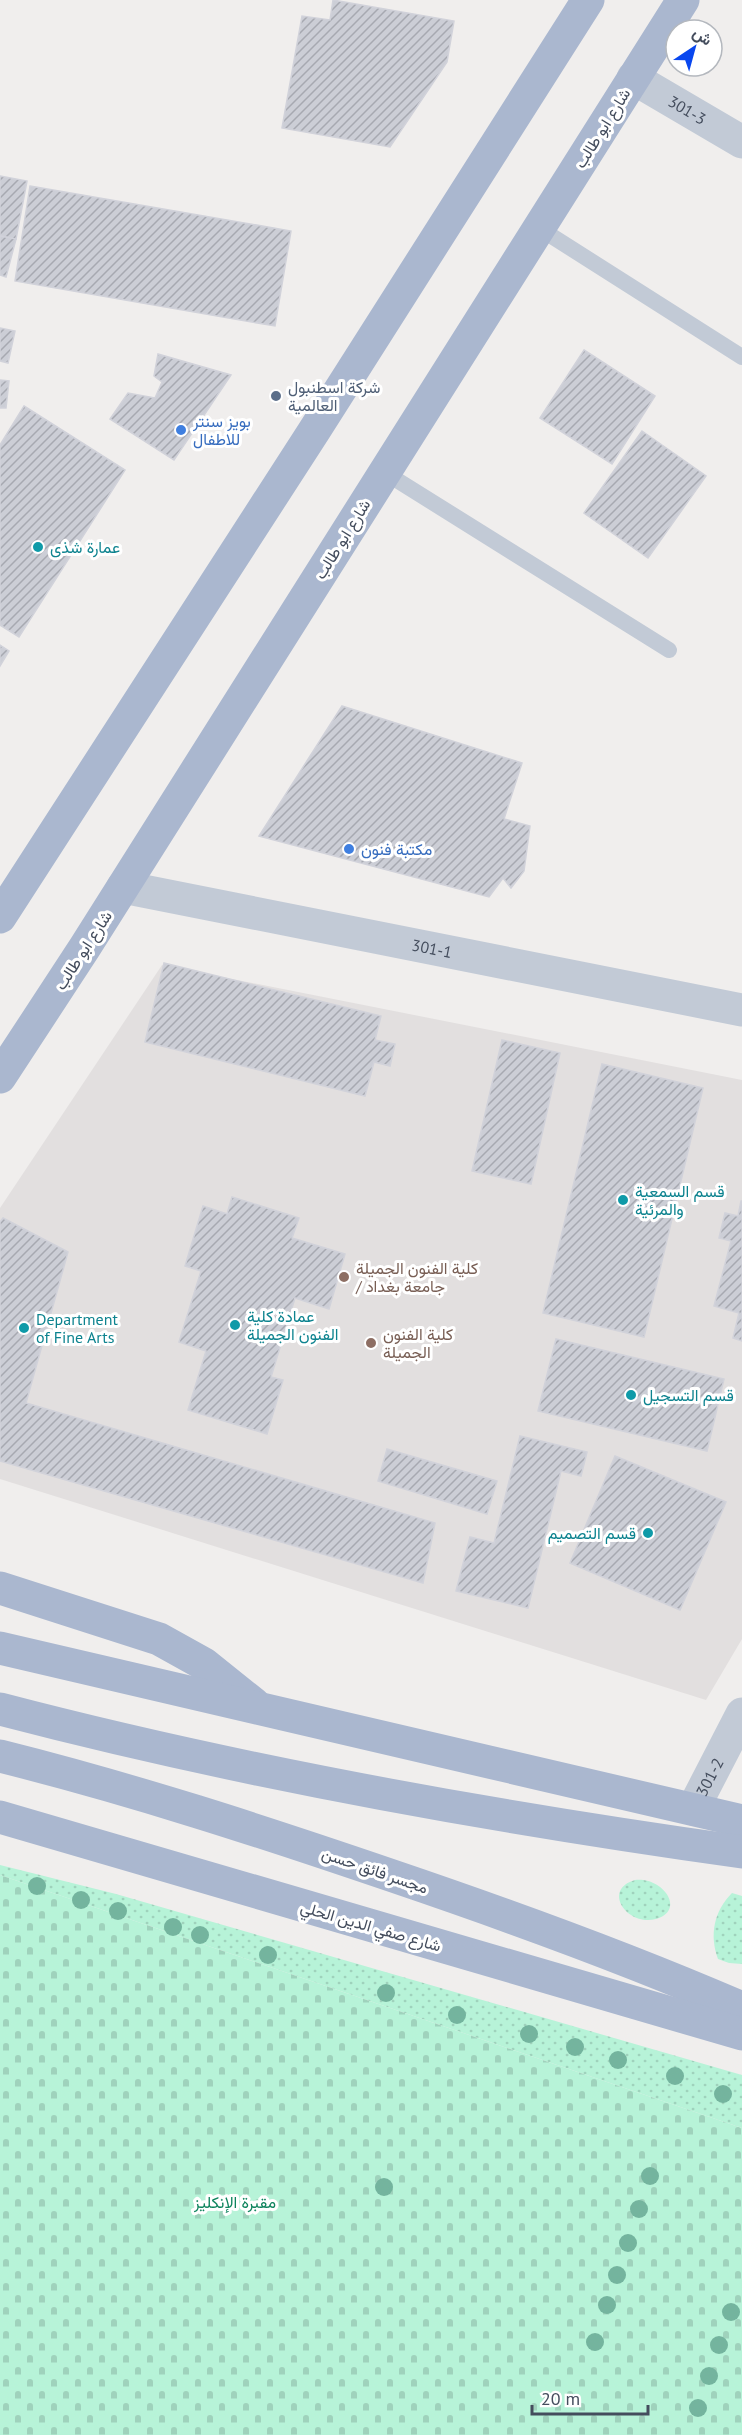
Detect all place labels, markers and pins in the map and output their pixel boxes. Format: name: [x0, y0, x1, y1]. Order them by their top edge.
place label: شركة اسطنبول العالمية: [288, 377, 380, 415]
marker: شركة اسطنبول العالمية: [269, 389, 283, 403]
place label: بويز سنتر للاطفال: [192, 411, 251, 449]
marker: بويز سنتر للاطفال: [174, 423, 188, 437]
place label: عمارة شذى: [50, 537, 120, 558]
marker: عمارة شذى: [31, 540, 45, 554]
place label: مكتبة فنون: [361, 839, 432, 860]
marker: مكتبة فنون: [342, 842, 356, 856]
place label: قسم السمعية والمرئية: [635, 1181, 725, 1220]
marker: قسم السمعية والمرئية: [616, 1193, 630, 1207]
place label: كلية الفنون الجميلة / جامعة بغداد: [355, 1258, 478, 1296]
marker: كلية الفنون الجميلة / جامعة بغداد: [337, 1270, 351, 1284]
place label: عمادة كلية الفنون الجميلة: [247, 1306, 338, 1345]
place label: Department of Fine Arts: [36, 1309, 118, 1347]
marker: عمادة كلية الفنون الجميلة: [228, 1318, 242, 1332]
marker: Department of Fine Arts: [17, 1321, 31, 1335]
place label: كلية الفنون الجميلة: [383, 1324, 453, 1362]
marker: كلية الفنون الجميلة: [364, 1336, 378, 1350]
place label: قسم التسجيل: [643, 1385, 734, 1406]
marker: قسم التسجيل: [624, 1388, 638, 1402]
place label: قسم التصميم: [548, 1523, 636, 1544]
marker: قسم التصميم: [641, 1526, 655, 1540]

